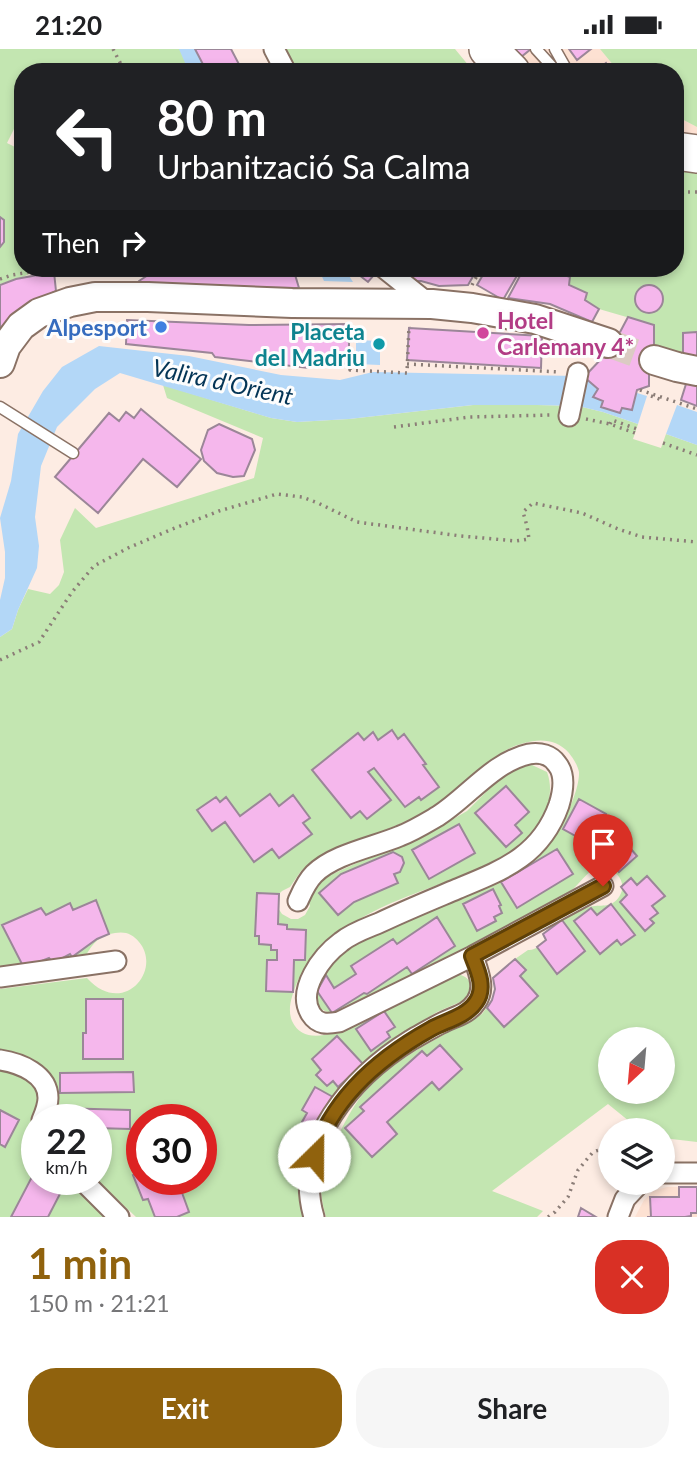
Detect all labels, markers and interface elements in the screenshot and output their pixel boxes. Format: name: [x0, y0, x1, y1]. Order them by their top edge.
text: 21:20: [35, 9, 102, 41]
text: 80 m: [157, 88, 267, 146]
icon: left: [42, 91, 133, 182]
text: Urbanització Sa Calma: [157, 147, 471, 186]
icon: right: [114, 224, 152, 262]
text: Then: [42, 227, 100, 259]
place label: Hotel Carlemany 4*: [497, 306, 634, 360]
place label: Alpesport: [45, 313, 147, 341]
place label: Placeta del Madriu: [255, 317, 365, 371]
marker: Alpesport: [153, 319, 169, 335]
marker: Hotel Carlemany 4*: [475, 325, 491, 341]
marker: Placeta del Madriu: [371, 336, 387, 352]
water label: Valira d'Orient: [150, 352, 297, 410]
pin: [573, 814, 633, 886]
icon: arrive: [584, 825, 622, 863]
north arrow: [598, 1027, 676, 1104]
map controls: [598, 1027, 675, 1195]
speed limit sign: 30: [126, 1104, 217, 1195]
button: layers: [598, 1118, 675, 1195]
text: 22: [46, 1119, 87, 1161]
position arrow: [277, 1119, 351, 1193]
text: km/h: [45, 1156, 88, 1178]
text: 1 min: [28, 1238, 132, 1288]
button: close: [595, 1240, 669, 1314]
text: 150 m · 21:21: [28, 1289, 170, 1317]
button: Exit: [28, 1368, 342, 1448]
button: Share: [356, 1368, 669, 1448]

